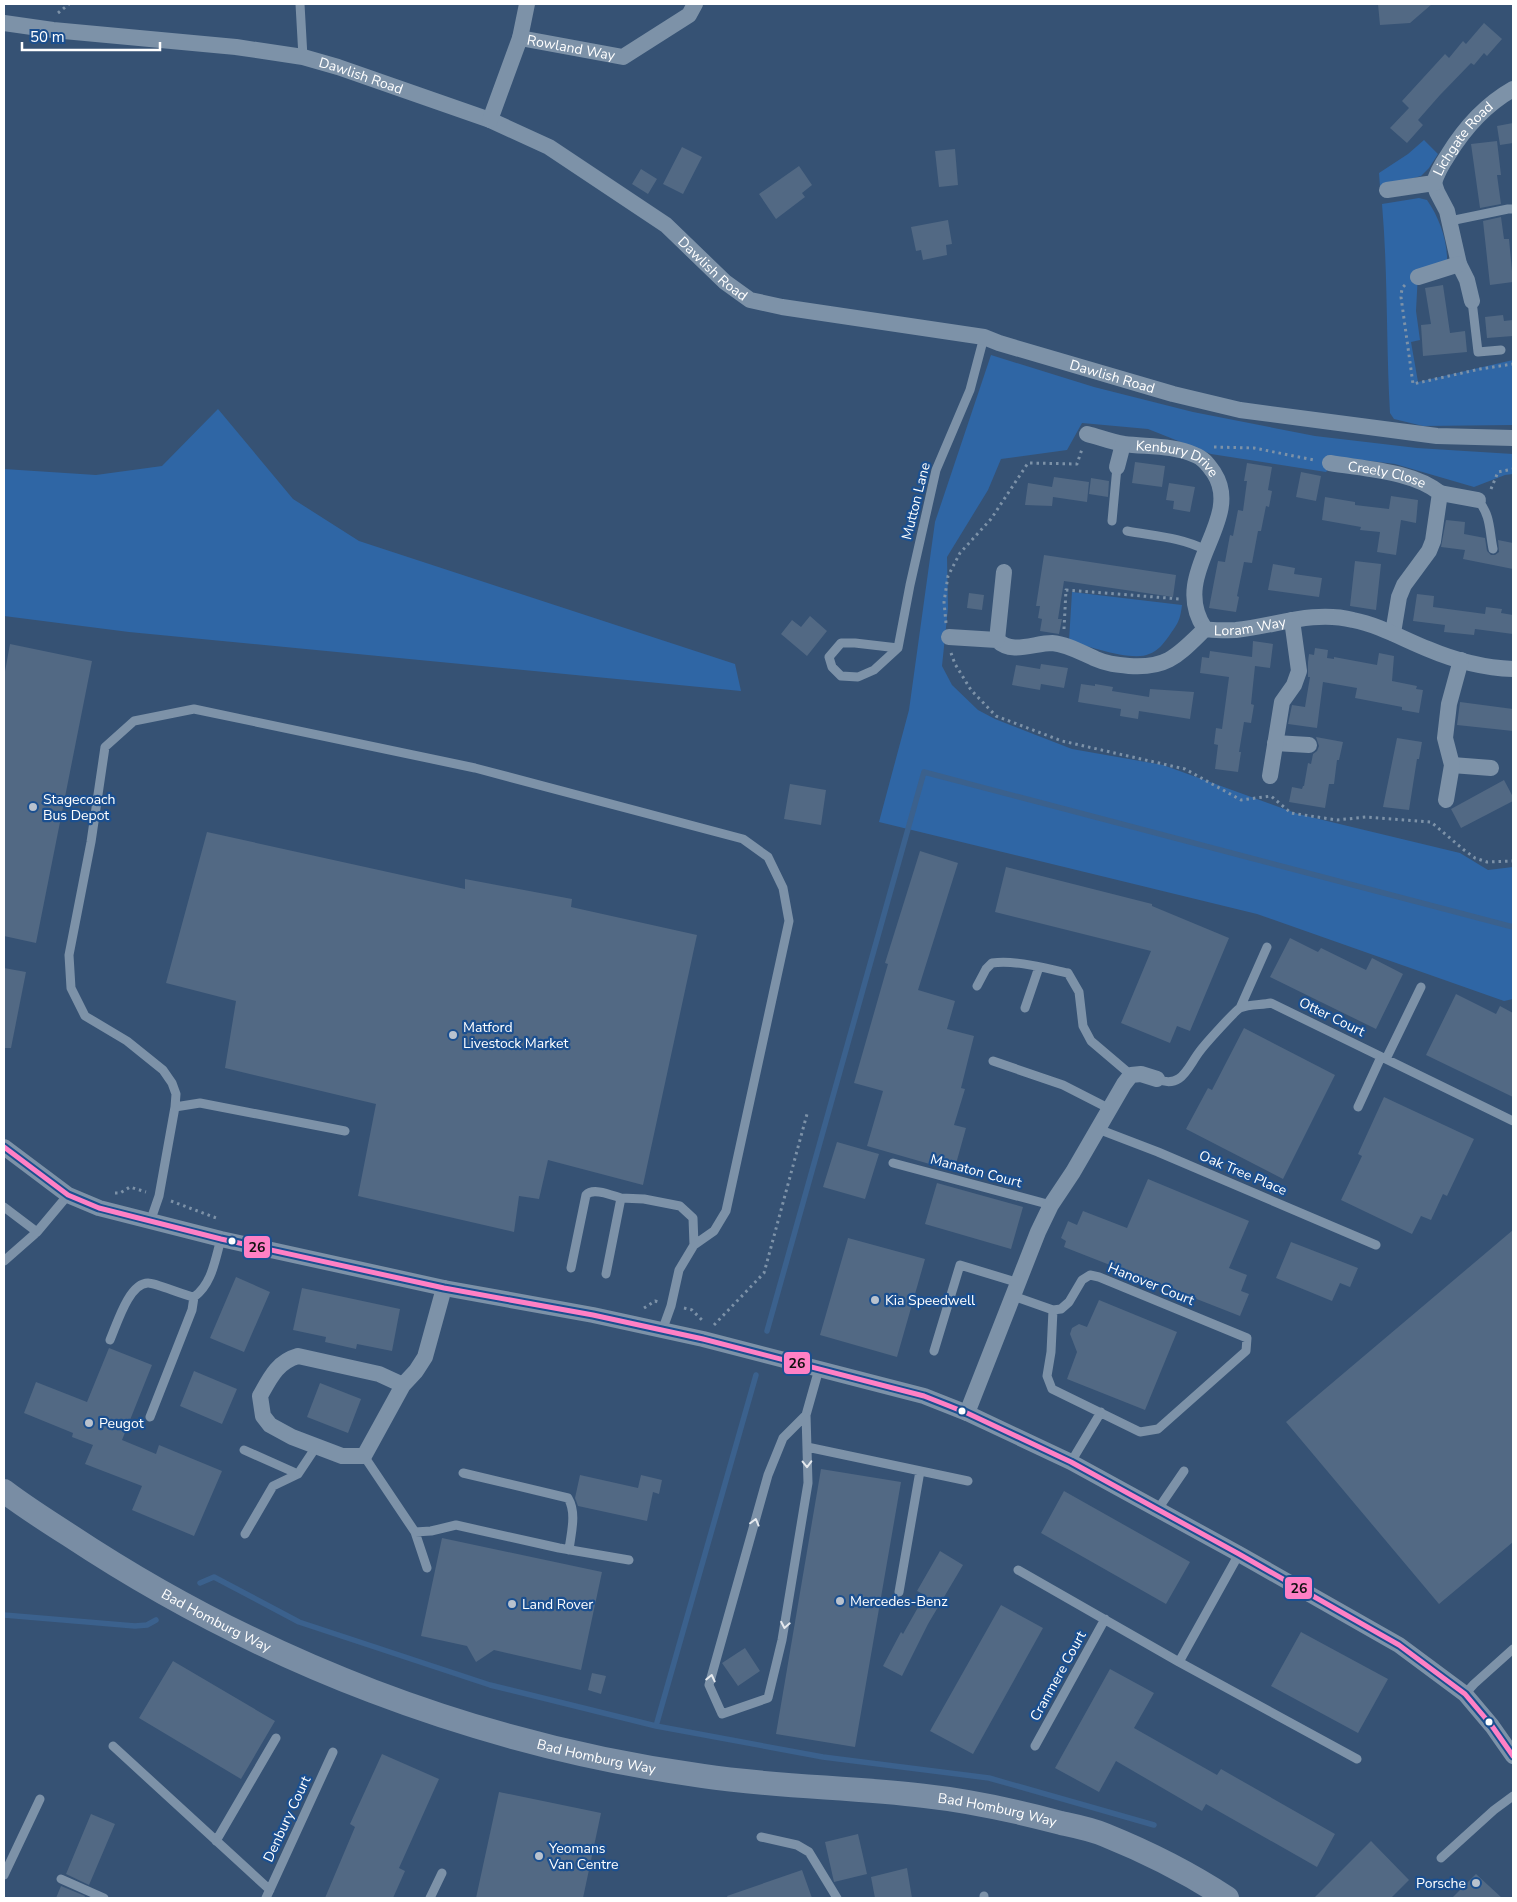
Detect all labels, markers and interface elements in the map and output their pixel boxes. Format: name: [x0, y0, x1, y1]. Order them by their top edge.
scale bar: [22, 20, 160, 52]
text: 50 m: [30, 27, 65, 47]
street label: Rowland Way: [526, 30, 617, 65]
street label: Dawlish Road: [317, 53, 406, 99]
street label: Lichgate Road: [1428, 97, 1497, 179]
street label: Dawlish Road: [674, 232, 752, 305]
street label: Dawlish Road: [1068, 355, 1157, 398]
street label: Kenbury Drive: [1135, 436, 1223, 481]
street label: Creely Close: [1347, 456, 1429, 492]
street label: Mutton Lane: [897, 460, 935, 542]
street label: Loram Way: [1214, 612, 1288, 640]
place label: Stagecoach Bus Depot: [43, 790, 116, 825]
marker: Stagecoach Bus Depot: [27, 801, 39, 813]
street label: Otter Court: [1296, 993, 1368, 1041]
place label: Matford Livestock Market: [463, 1018, 568, 1053]
marker: Matford Livestock Market: [447, 1029, 459, 1041]
street label: Oak Tree Place: [1196, 1146, 1290, 1200]
street label: Manaton Court: [928, 1150, 1024, 1192]
line badge: 26: [243, 1235, 271, 1259]
unlabelled marker: [227, 1236, 237, 1246]
text: 26: [249, 1238, 265, 1257]
street label: Hanover Court: [1105, 1258, 1197, 1310]
place label: Kia Speedwell: [885, 1291, 976, 1310]
marker: Kia Speedwell: [869, 1294, 881, 1306]
line badge: 26: [783, 1351, 811, 1375]
text: 26: [789, 1354, 805, 1373]
unlabelled marker: [957, 1406, 967, 1416]
place label: Peugot: [99, 1414, 144, 1433]
marker: Peugot: [83, 1417, 95, 1429]
one-way arrow: [802, 1460, 813, 1468]
one-way arrow: [750, 1518, 760, 1526]
line badge: 26: [1284, 1576, 1313, 1600]
text: 26: [1291, 1579, 1307, 1598]
street label: Bad Homburg Way: [158, 1584, 275, 1657]
place label: Mercedes-Benz: [850, 1592, 948, 1611]
place label: Land Rover: [522, 1595, 593, 1614]
marker: Mercedes-Benz: [834, 1595, 846, 1607]
marker: Land Rover: [506, 1598, 518, 1610]
one-way arrow: [780, 1620, 790, 1629]
street label: Cranmere Court: [1025, 1628, 1091, 1724]
one-way arrow: [705, 1674, 716, 1682]
unlabelled marker: [1484, 1717, 1494, 1727]
street label: Bad Homburg Way: [535, 1734, 658, 1778]
street label: Denbury Court: [259, 1773, 315, 1865]
street label: Bad Homburg Way: [937, 1788, 1060, 1831]
place label: Yeomans Van Centre: [548, 1839, 618, 1874]
marker: Yeomans Van Centre: [533, 1850, 545, 1862]
place label: Porsche: [1416, 1874, 1466, 1893]
marker: Porsche: [1470, 1877, 1482, 1889]

